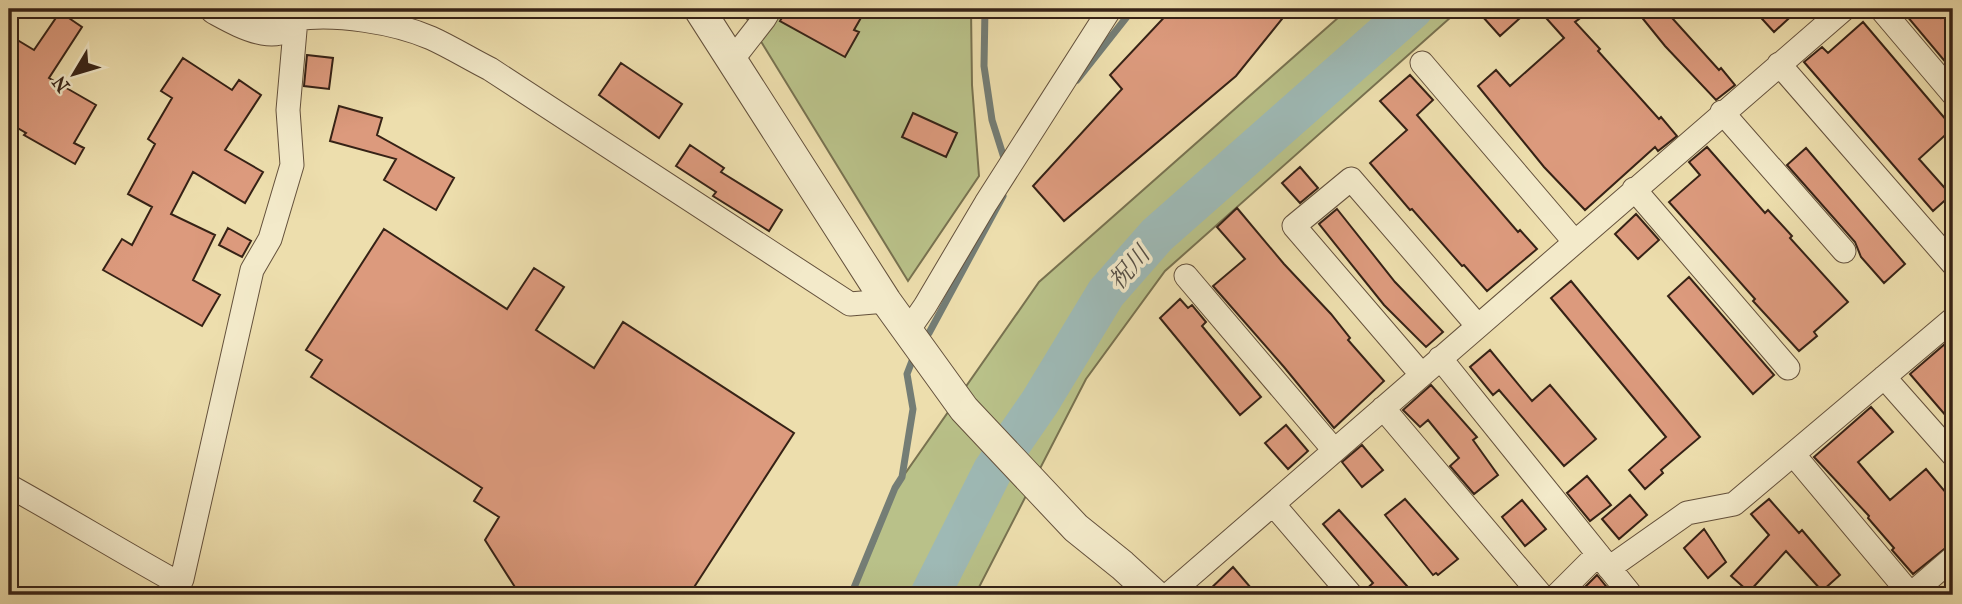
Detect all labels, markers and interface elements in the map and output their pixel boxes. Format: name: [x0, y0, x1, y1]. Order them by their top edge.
north arrow: [38, 38, 108, 108]
text: N: [48, 71, 74, 96]
water label: 祝川: [1103, 238, 1157, 295]

